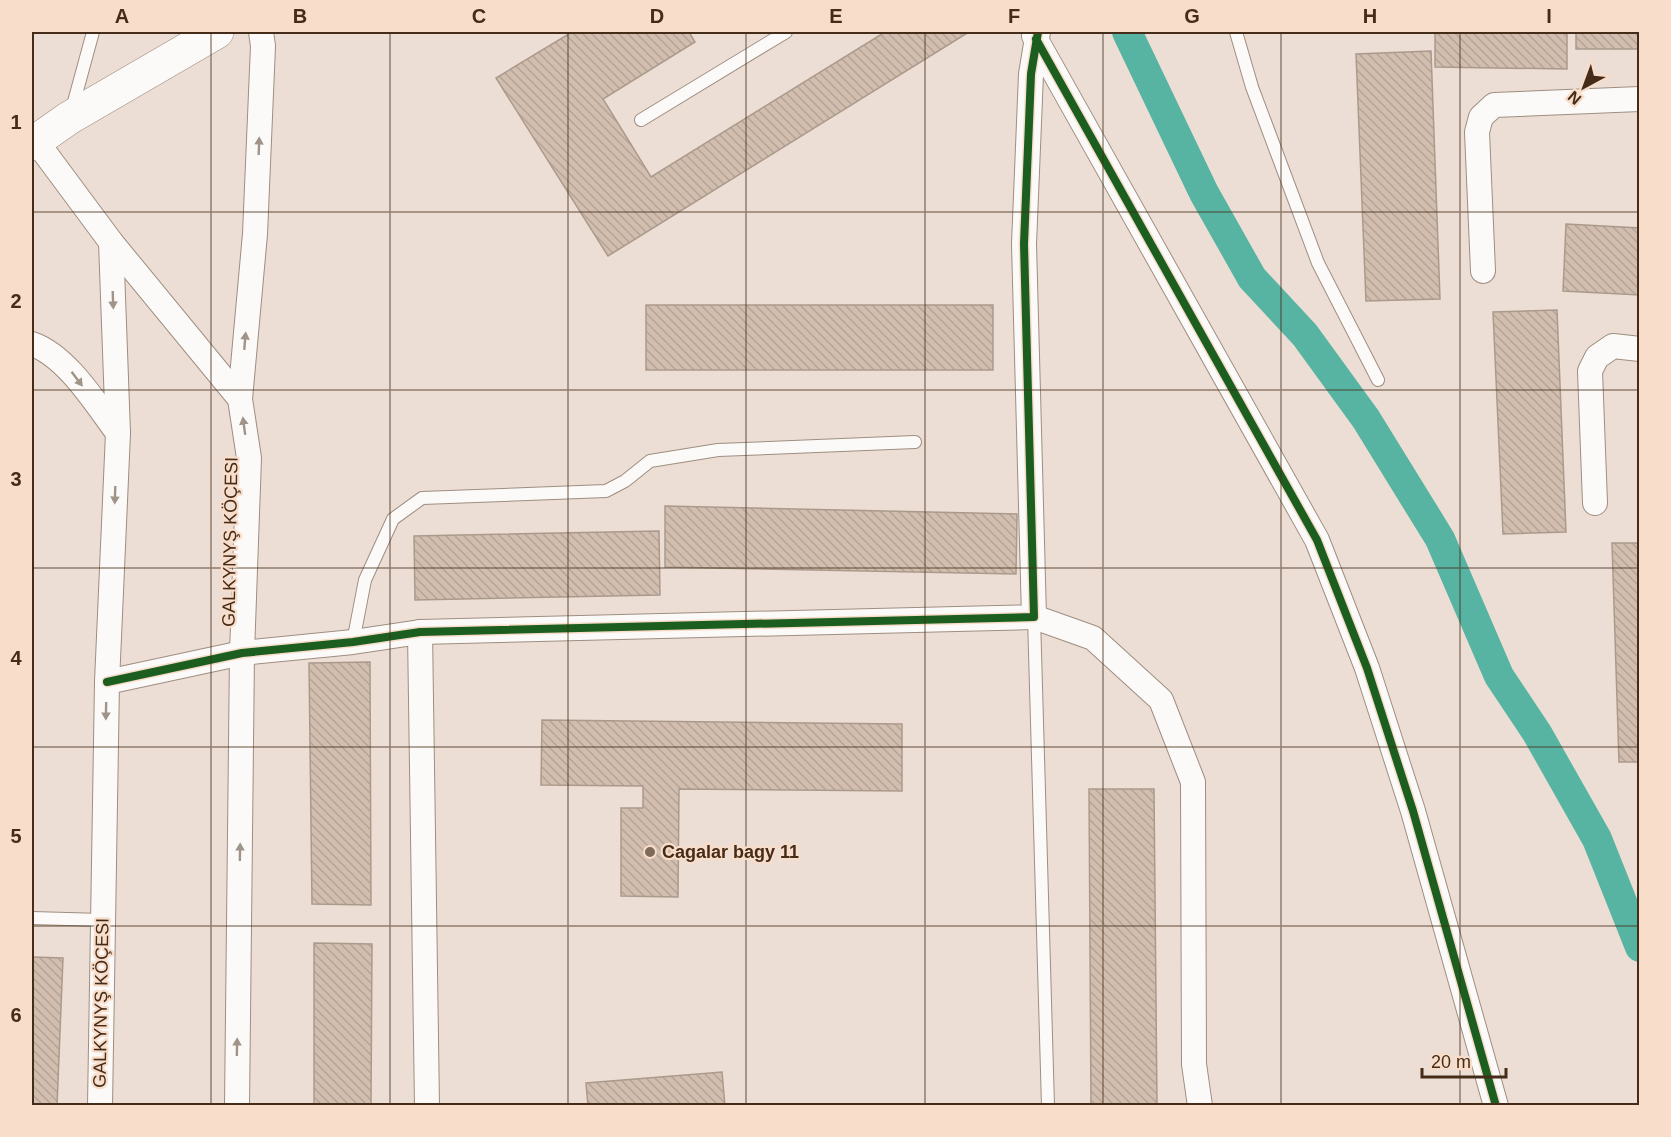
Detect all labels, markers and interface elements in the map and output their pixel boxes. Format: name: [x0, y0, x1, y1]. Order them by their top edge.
text: A: [115, 5, 129, 27]
text: B: [293, 5, 307, 27]
text: C: [472, 5, 486, 27]
text: D: [650, 5, 664, 27]
text: E: [829, 5, 843, 27]
text: F: [1008, 5, 1020, 27]
text: G: [1184, 5, 1200, 27]
text: H: [1363, 5, 1377, 27]
text: I: [1546, 5, 1552, 27]
north arrow: [1554, 57, 1614, 117]
text: N: [1565, 88, 1584, 108]
text: 1: [10, 111, 22, 133]
one-way arrow: [255, 137, 264, 156]
text: 2: [10, 290, 22, 312]
one-way arrow: [108, 291, 118, 310]
one-way arrow: [241, 331, 250, 350]
one-way arrow: [71, 372, 83, 387]
one-way arrow: [240, 417, 249, 436]
street label: GALKYNYŞ KÖÇESI: [219, 457, 241, 627]
text: 3: [10, 468, 22, 490]
one-way arrow: [111, 486, 120, 505]
text: 4: [10, 647, 22, 669]
one-way arrow: [102, 702, 111, 721]
text: 5: [10, 825, 22, 847]
place label: Cagalar bagy 11: [662, 842, 799, 862]
one-way arrow: [235, 843, 245, 862]
marker: Cagalar bagy 11: [643, 845, 657, 859]
street label: GALKYNYŞ KÖÇESI: [90, 918, 112, 1088]
text: 6: [10, 1004, 22, 1026]
one-way arrow: [232, 1038, 242, 1057]
scale bar: [1422, 1041, 1506, 1079]
text: 20 m: [1431, 1052, 1471, 1072]

